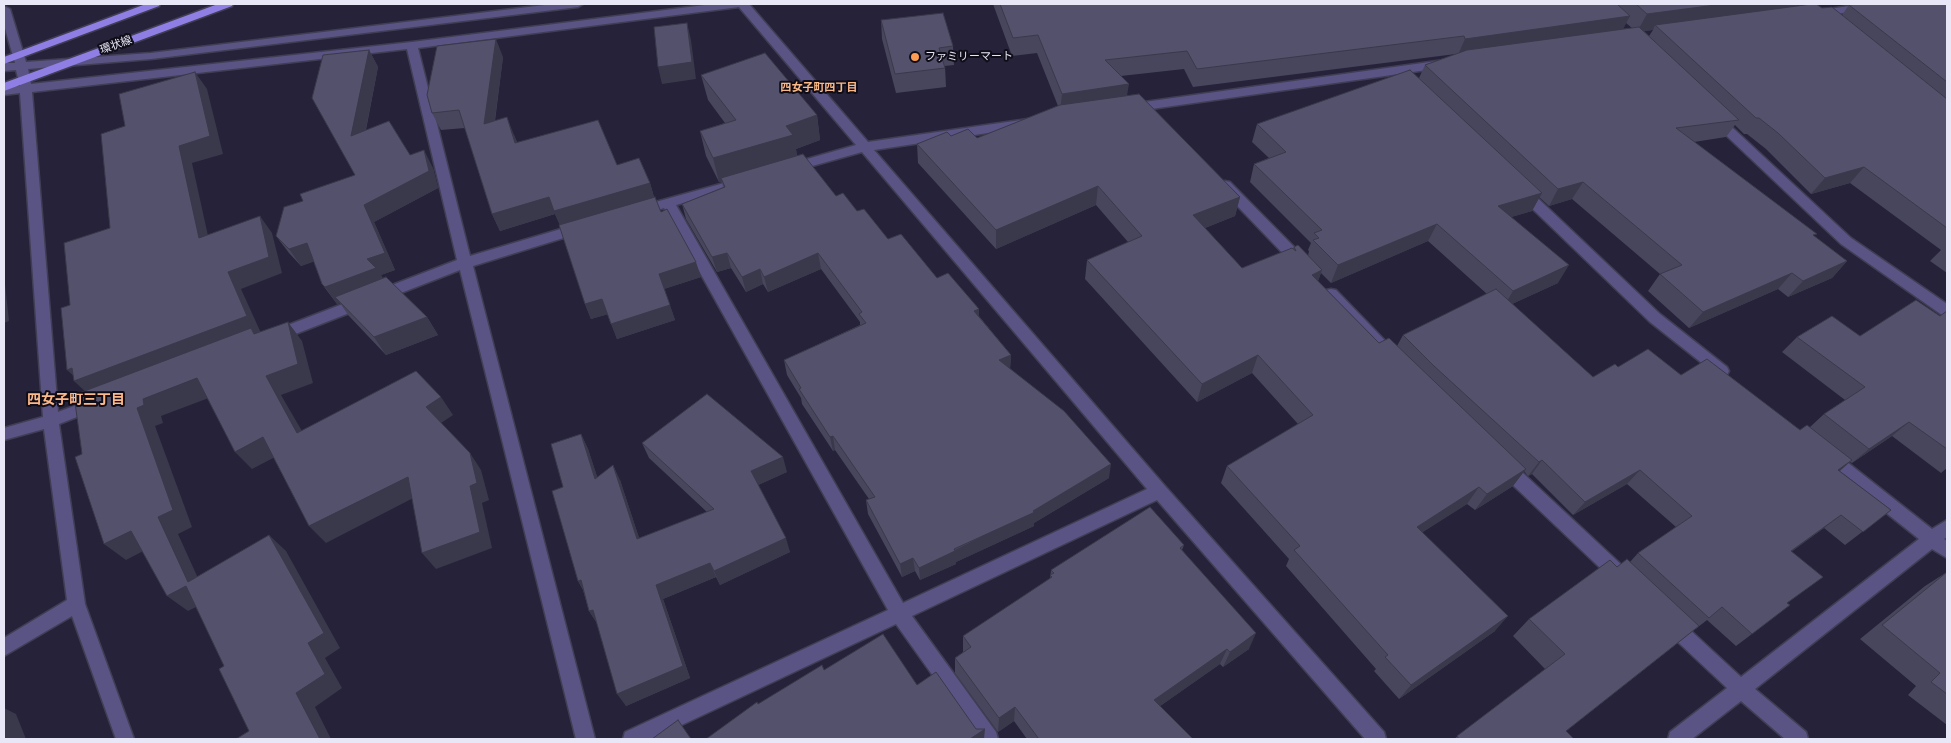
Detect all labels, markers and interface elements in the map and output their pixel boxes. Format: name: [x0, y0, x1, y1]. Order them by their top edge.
street label: 環状線: [98, 33, 134, 57]
place label: ファミリーマート: [925, 50, 1013, 64]
marker: ファミリーマート: [909, 51, 921, 63]
district label: 四女子町四丁目: [781, 81, 857, 95]
district label: 四女子町三丁目: [27, 392, 125, 408]

